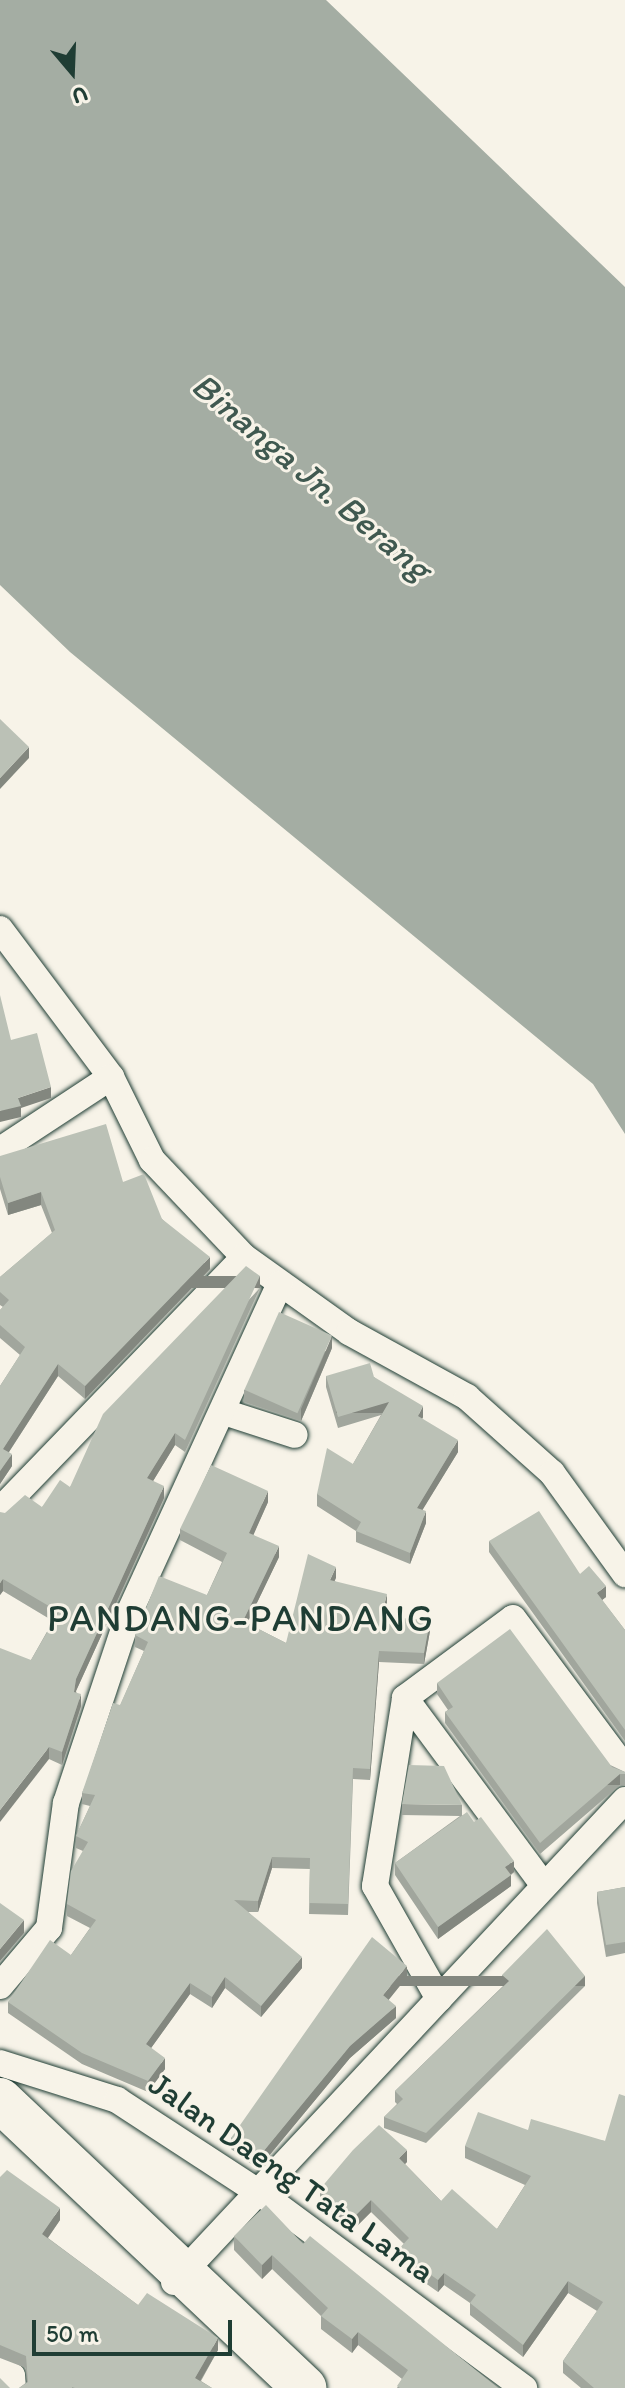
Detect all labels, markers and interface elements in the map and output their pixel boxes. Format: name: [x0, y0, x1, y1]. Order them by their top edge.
north arrow: [32, 32, 112, 112]
text: U: [69, 80, 91, 110]
water label: Binanga Jn. Berang: [183, 363, 441, 589]
district label: PANDANG-PANDANG: [46, 1596, 436, 1642]
street label: Jalan Daeng Tata Lama: [142, 2064, 442, 2290]
scale bar: [36, 2304, 236, 2354]
text: 50 m: [46, 2319, 99, 2348]

